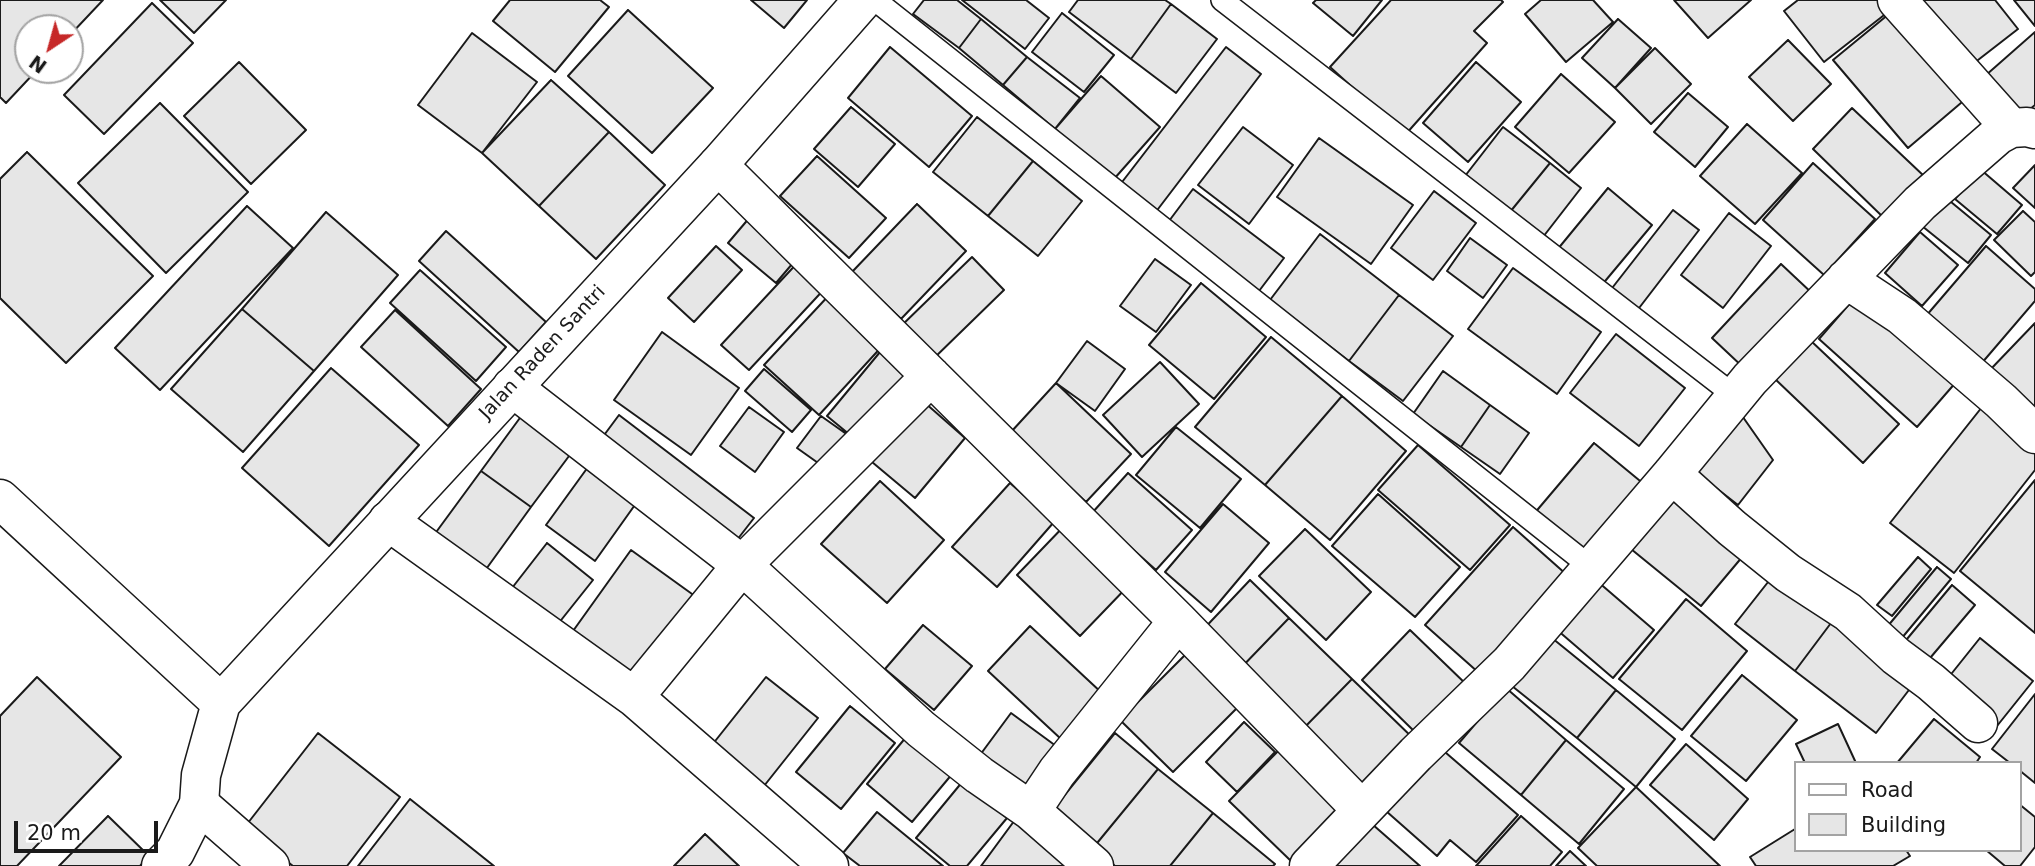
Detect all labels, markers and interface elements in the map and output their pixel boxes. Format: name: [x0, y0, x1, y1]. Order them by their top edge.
north arrow: [14, 14, 84, 84]
text: N: [25, 51, 51, 78]
street label: Jalan Raden Santri: [475, 281, 611, 425]
legend: [1794, 761, 2021, 852]
text: Road: [1861, 778, 1914, 802]
scale bar: [18, 806, 161, 850]
text: Building: [1861, 813, 1946, 837]
text: 20 m: [27, 821, 81, 845]

